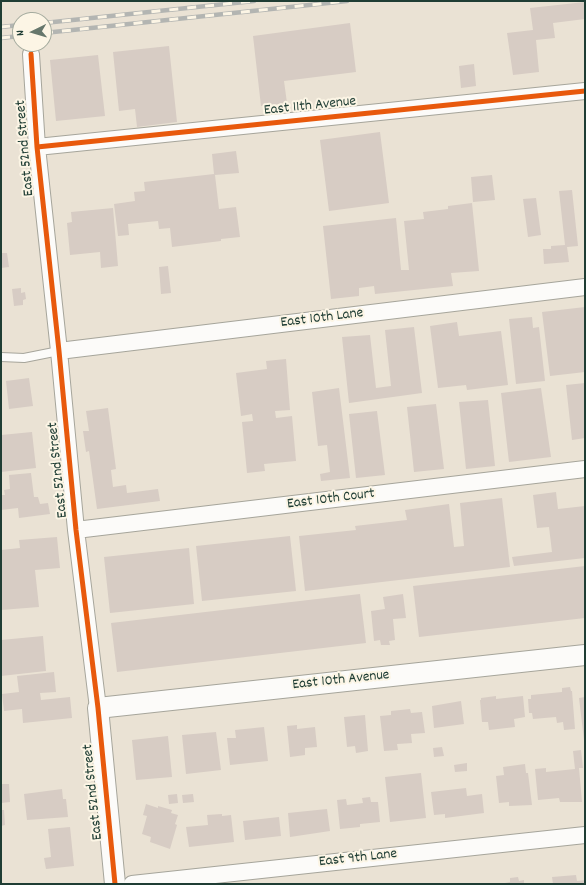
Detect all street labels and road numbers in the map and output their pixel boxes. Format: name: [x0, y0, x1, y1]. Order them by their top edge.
street label: East 11th Avenue: [263, 93, 357, 121]
street label: East 52nd Street: [13, 99, 39, 197]
street label: East 10th Lane: [280, 305, 364, 333]
street label: East 52nd Street: [45, 421, 73, 519]
street label: East 10th Court: [286, 486, 376, 514]
street label: East 10th Avenue: [292, 667, 390, 695]
street label: East 52nd Street: [80, 743, 108, 841]
street label: East 9th Lane: [318, 846, 398, 872]

